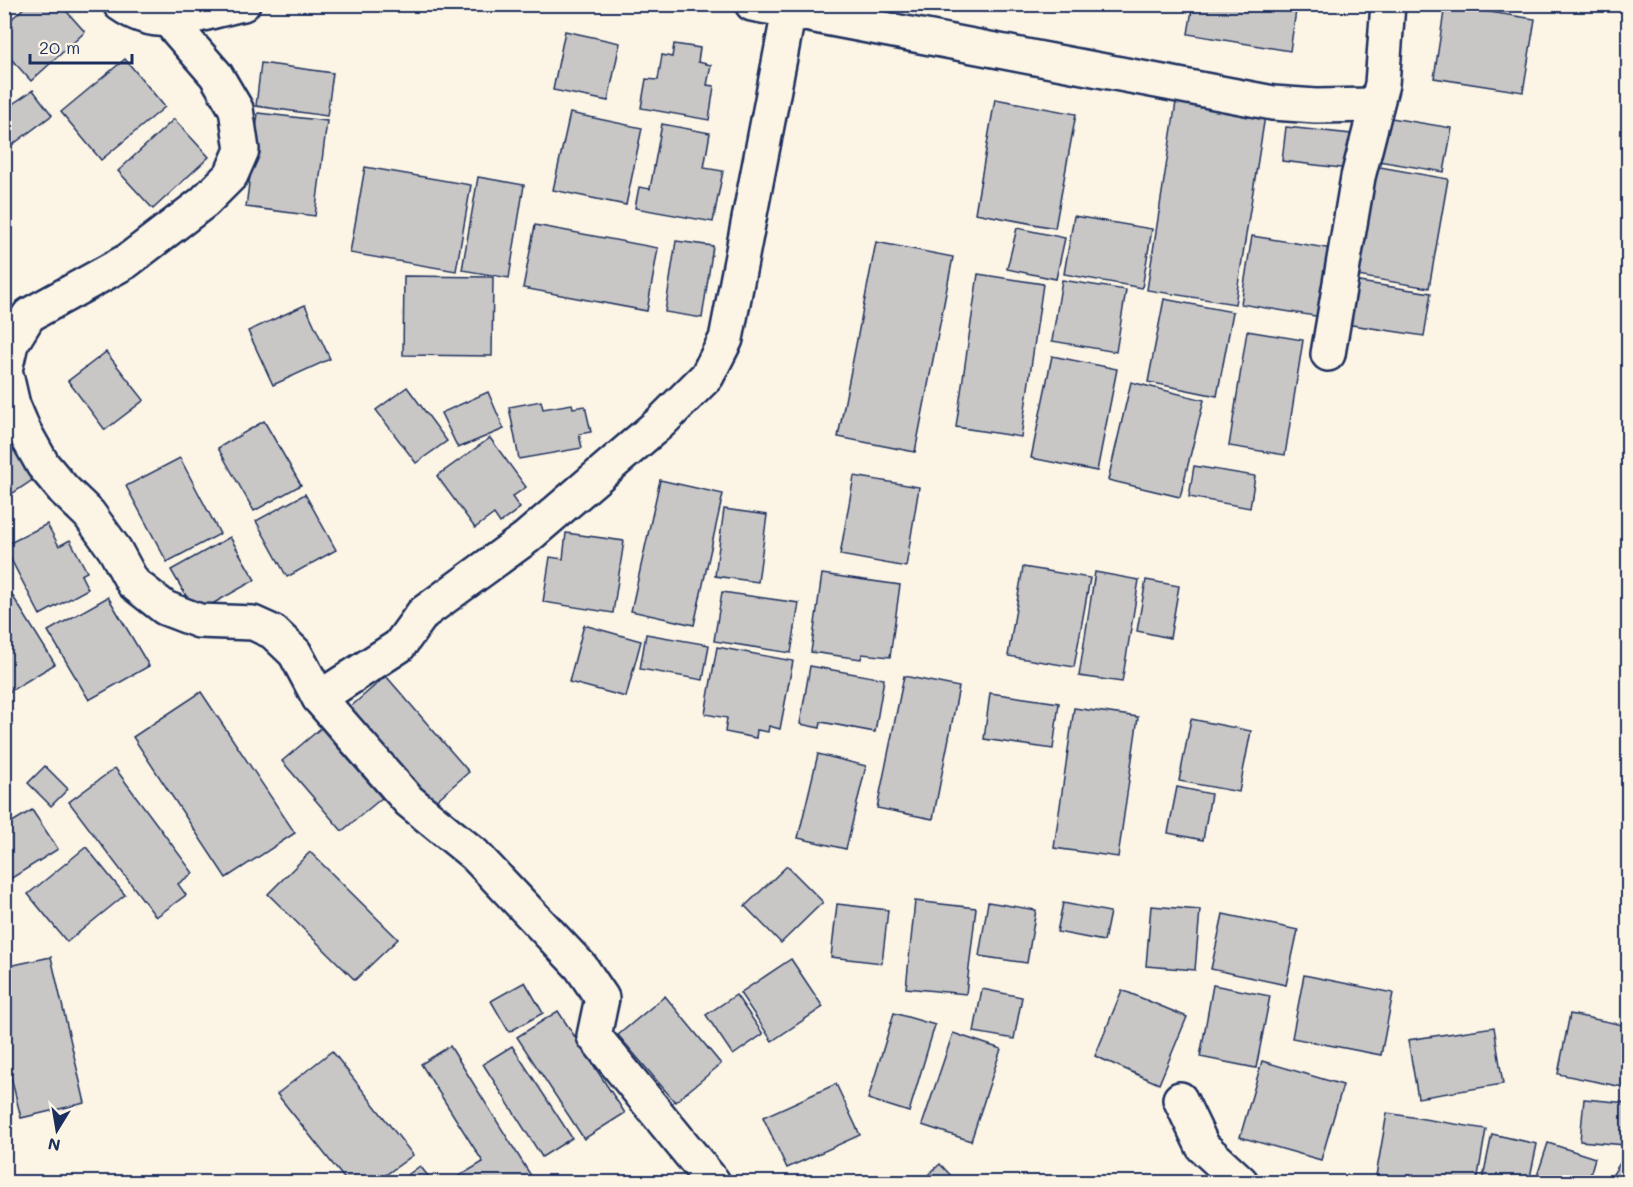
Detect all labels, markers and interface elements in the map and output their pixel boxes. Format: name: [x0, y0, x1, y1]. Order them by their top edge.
scale bar: [30, 27, 132, 65]
text: 20 m: [39, 35, 80, 59]
north arrow: [27, 1100, 87, 1160]
text: N: [46, 1134, 62, 1157]

